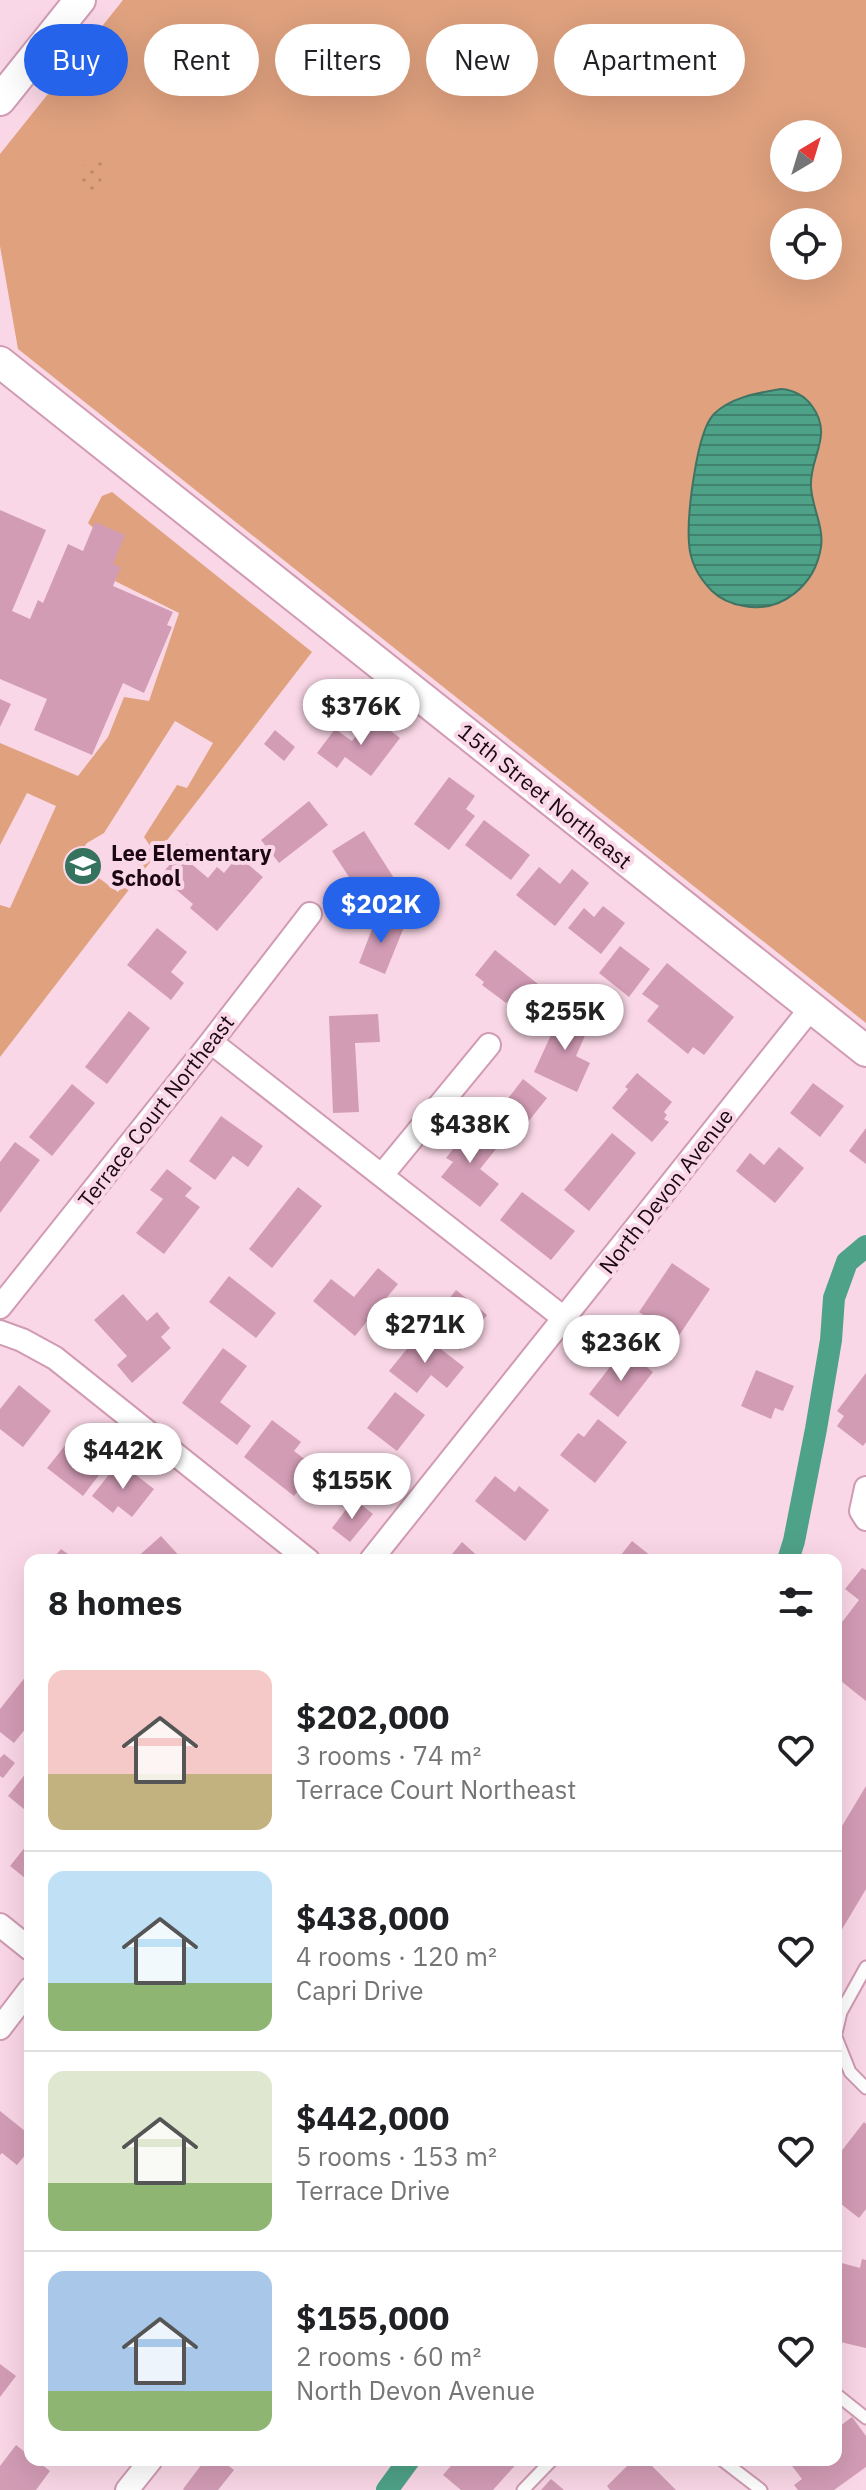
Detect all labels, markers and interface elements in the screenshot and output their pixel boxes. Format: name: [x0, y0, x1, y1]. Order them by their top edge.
chip: Buy: [24, 24, 128, 96]
chip: Rent: [144, 24, 259, 96]
chip: Filters: [275, 24, 410, 96]
chip: New: [426, 24, 538, 96]
chip: Apartment: [554, 24, 745, 96]
north arrow: [770, 120, 842, 192]
map controls: [770, 120, 842, 280]
button: locate: [770, 208, 842, 280]
pin: $376K: [305, 679, 417, 747]
text: $376K: [321, 688, 401, 722]
street label: 15th Street Northeast: [452, 716, 638, 875]
place label: Lee Elementary School: [111, 838, 272, 892]
school or university icon: Lee Elementary School: [62, 845, 104, 887]
pin: $202K: [325, 877, 437, 945]
text: $202K: [341, 886, 421, 920]
pin: $255K: [509, 984, 621, 1052]
text: $255K: [525, 993, 605, 1027]
street label: Terrace Court Northeast: [71, 1008, 240, 1213]
pin: $438K: [414, 1097, 526, 1165]
street label: North Devon Avenue: [592, 1102, 739, 1279]
text: $438K: [430, 1106, 510, 1140]
pin: $271K: [369, 1297, 481, 1365]
text: $271K: [385, 1306, 465, 1340]
pin: $236K: [565, 1315, 677, 1383]
text: $236K: [581, 1324, 661, 1358]
pin: $442K: [67, 1423, 179, 1491]
text: $442K: [83, 1432, 163, 1466]
pin: $155K: [296, 1453, 408, 1521]
text: $155K: [312, 1462, 392, 1496]
text: 8 homes: [48, 1580, 183, 1624]
icon: filters: [774, 1580, 818, 1624]
text: $202,000: [296, 1694, 449, 1738]
icon: home: [112, 1702, 208, 1798]
icon: heart: [774, 1728, 818, 1772]
text: 3 rooms · 74 m²: [296, 1738, 481, 1772]
text: Terrace Court Northeast: [296, 1772, 576, 1806]
text: $438,000: [296, 1895, 449, 1939]
icon: home: [112, 1903, 208, 1999]
icon: heart: [774, 1929, 818, 1973]
text: 4 rooms · 120 m²: [296, 1939, 497, 1973]
text: Capri Drive: [296, 1973, 424, 2007]
text: $442,000: [296, 2095, 449, 2139]
icon: home: [112, 2103, 208, 2199]
icon: heart: [774, 2129, 818, 2173]
text: 5 rooms · 153 m²: [296, 2139, 497, 2173]
text: Terrace Drive: [296, 2173, 450, 2207]
text: $155,000: [296, 2295, 449, 2339]
icon: home: [112, 2303, 208, 2399]
icon: heart: [774, 2329, 818, 2373]
text: 2 rooms · 60 m²: [296, 2339, 481, 2373]
text: North Devon Avenue: [296, 2373, 535, 2407]

